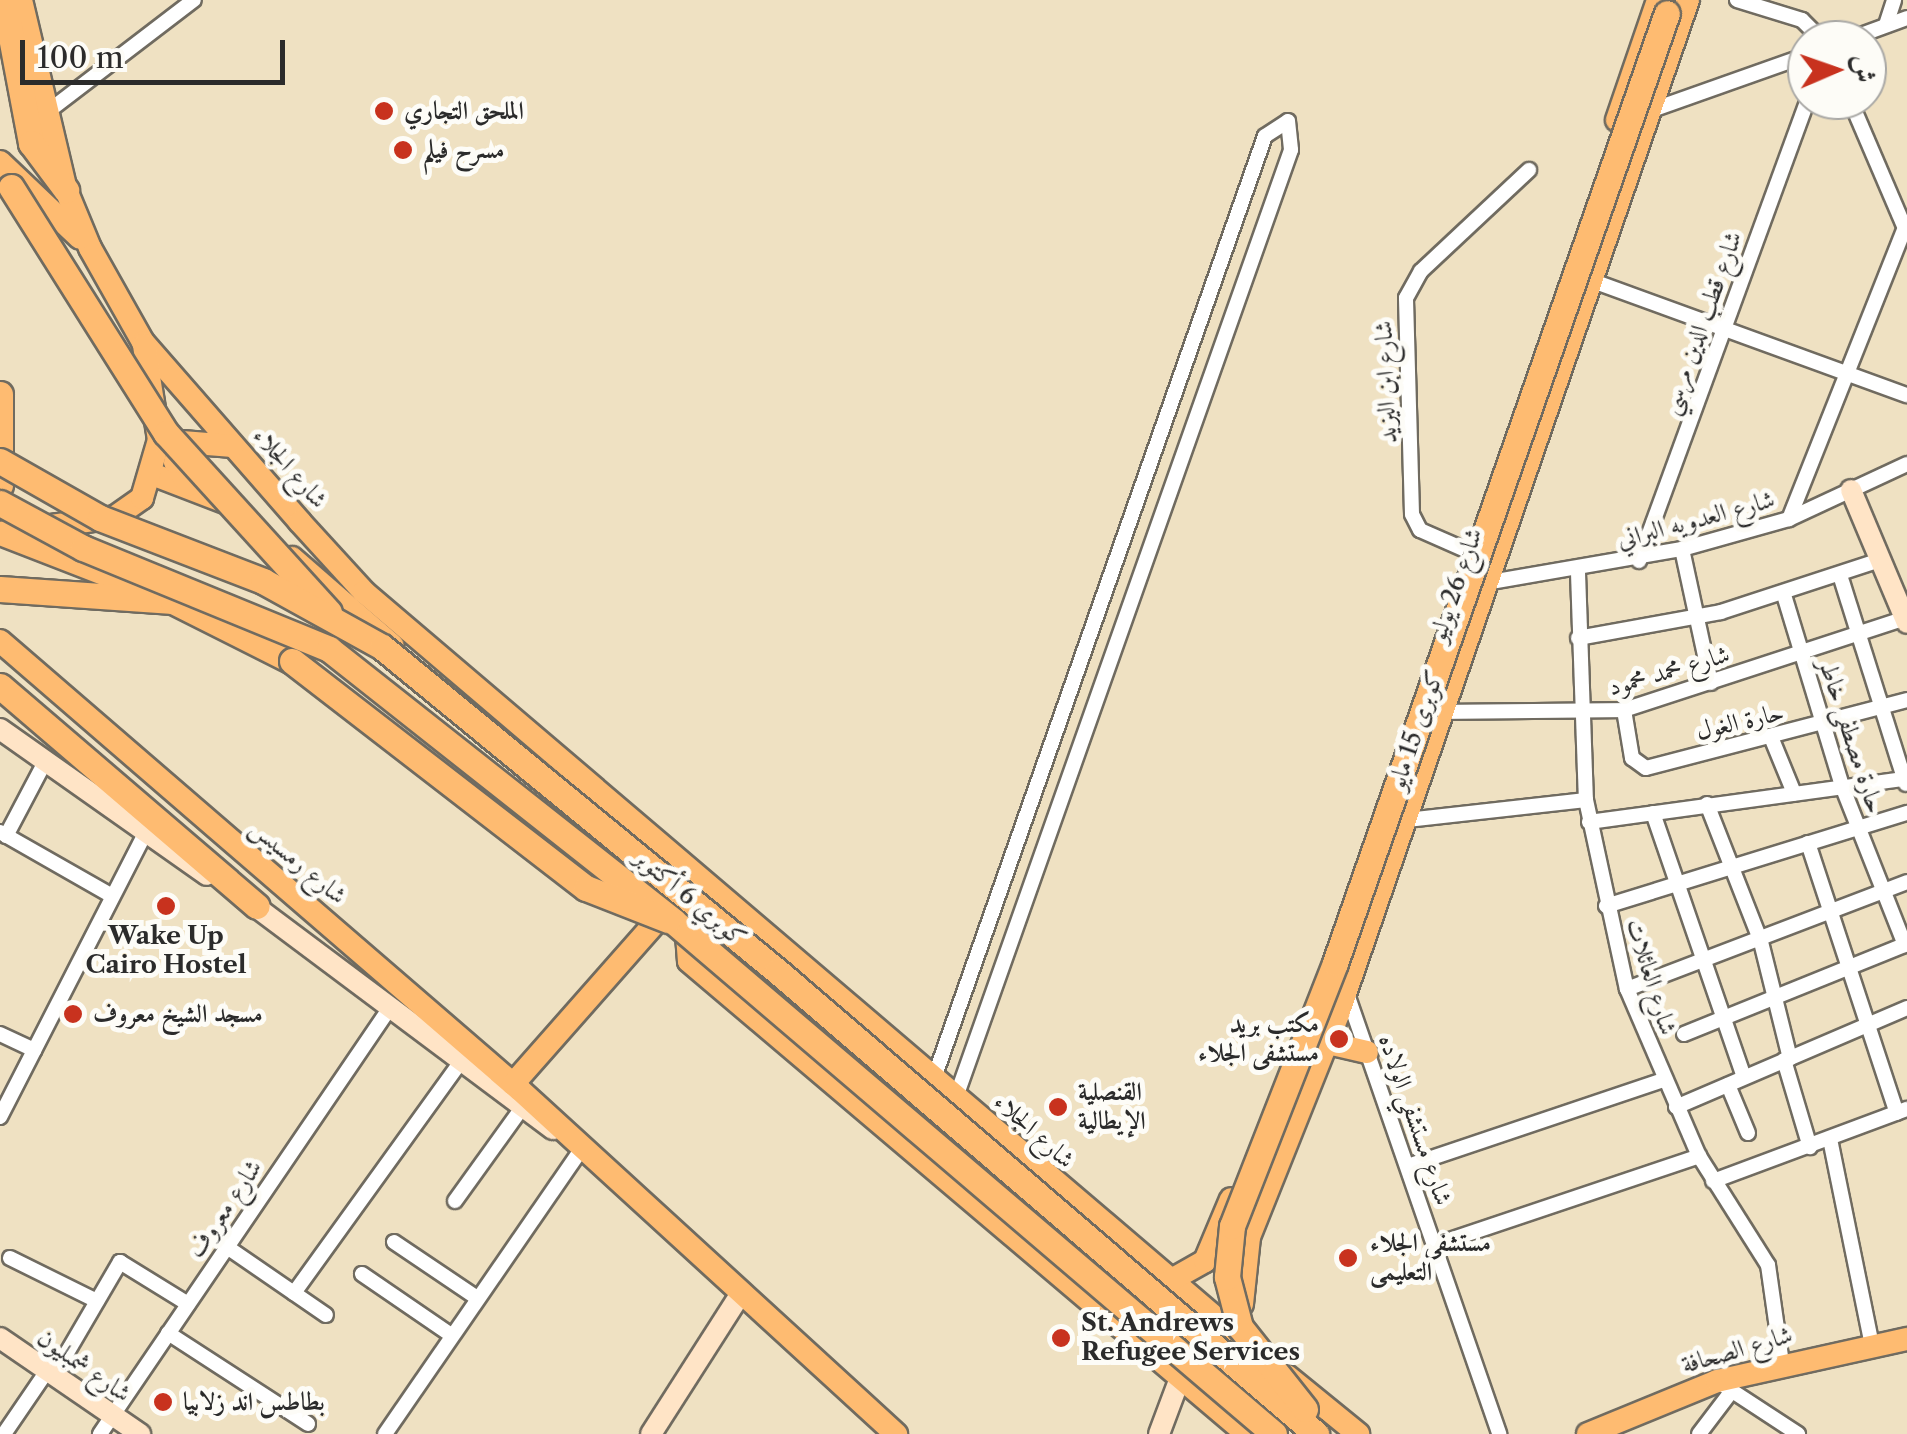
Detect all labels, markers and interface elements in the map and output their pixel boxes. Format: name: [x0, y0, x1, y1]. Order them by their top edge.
scale bar: [25, 20, 290, 82]
north arrow: [1787, 20, 1887, 120]
text: 100 m: [37, 39, 124, 76]
text: ش: [1848, 55, 1882, 83]
place label: الملحق التجاري: [404, 96, 524, 126]
marker: الملحق التجاري: [373, 100, 395, 122]
place label: مسرح فيلم: [423, 135, 504, 165]
marker: مسرح فيلم: [392, 139, 414, 161]
street label: شارع قطب الدين مرسي: [1655, 227, 1749, 419]
street label: شارع ابن اليزيد: [1369, 320, 1403, 444]
street label: شارع الجلاء: [247, 421, 333, 515]
street label: شارع العدويه البراني: [1614, 485, 1778, 555]
street label: شارع 26 يوليو: [1423, 524, 1489, 646]
street label: شارع محمد محمود: [1605, 639, 1733, 703]
street label: حارة مصطفى خاطر: [1812, 655, 1890, 817]
street label: كوبرى 15 مايو: [1382, 666, 1450, 794]
street label: حارة الغول: [1693, 697, 1787, 747]
street label: شارع رمسيس: [244, 813, 352, 911]
street label: كوبري 6 أكتوبر: [628, 842, 752, 954]
marker: Wake Up Cairo Hostel: [155, 895, 177, 917]
street label: شارع العائلات: [1619, 915, 1683, 1039]
place label: Wake Up Cairo Hostel: [85, 922, 247, 981]
place label: مسجد الشيخ معروف: [93, 999, 263, 1029]
marker: مسجد الشيخ معروف: [62, 1003, 84, 1025]
place label: مكتب بريد مستشفى الجلاء: [1198, 1010, 1319, 1069]
marker: مكتب بريد مستشفى الجلاء: [1328, 1028, 1350, 1050]
street label: شارع مستشفي الولاده: [1372, 1031, 1458, 1209]
place label: القنصلية الإيطالية: [1078, 1078, 1146, 1137]
street label: شارع الجلاء: [988, 1087, 1080, 1175]
marker: القنصلية الإيطالية: [1047, 1096, 1069, 1118]
street label: شارع معروف: [181, 1154, 269, 1264]
place label: مستشفى الجلاء التعليمى: [1370, 1229, 1491, 1288]
marker: مستشفى الجلاء التعليمى: [1335, 1245, 1361, 1271]
place label: St. Andrews Refugee Services: [1081, 1309, 1300, 1368]
street label: شارع الصحافة: [1678, 1320, 1796, 1380]
street label: شارع شمبليون: [31, 1323, 137, 1409]
marker: St. Andrews Refugee Services: [1050, 1327, 1072, 1349]
place label: بطاطس اند زلابيا: [183, 1387, 325, 1417]
marker: بطاطس اند زلابيا: [152, 1391, 174, 1413]

